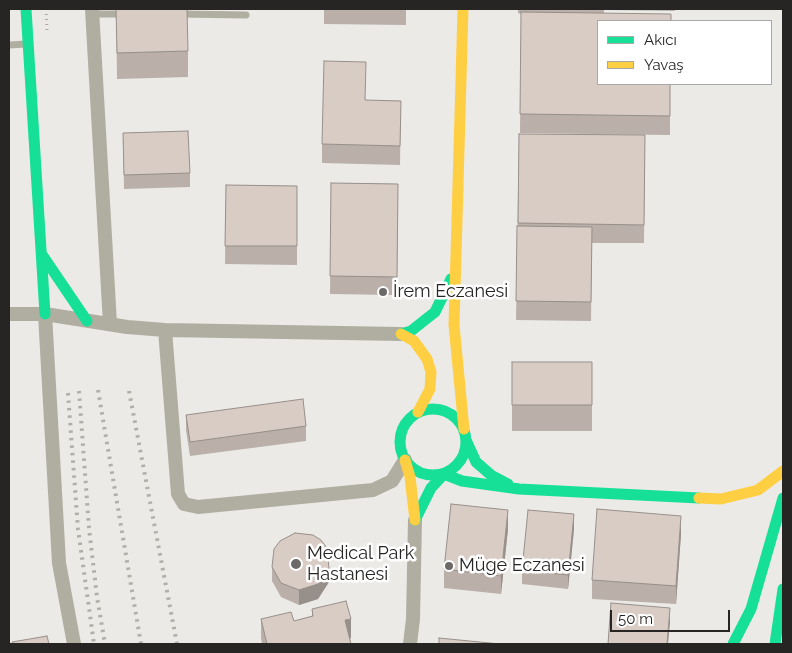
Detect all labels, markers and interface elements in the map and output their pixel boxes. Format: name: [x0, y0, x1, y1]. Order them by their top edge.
legend: [597, 20, 772, 85]
text: Akıcı: [644, 31, 677, 49]
text: Yavaş: [644, 56, 684, 74]
place label: İrem Eczanesi: [393, 281, 508, 303]
marker: İrem Eczanesi: [377, 286, 389, 298]
place label: Medical Park Hastanesi: [307, 543, 414, 586]
place label: Müge Eczanesi: [459, 555, 585, 577]
marker: Medical Park Hastanesi: [289, 557, 303, 571]
marker: Müge Eczanesi: [443, 560, 455, 572]
scale bar: [612, 600, 732, 632]
text: 50 m: [618, 610, 653, 628]

